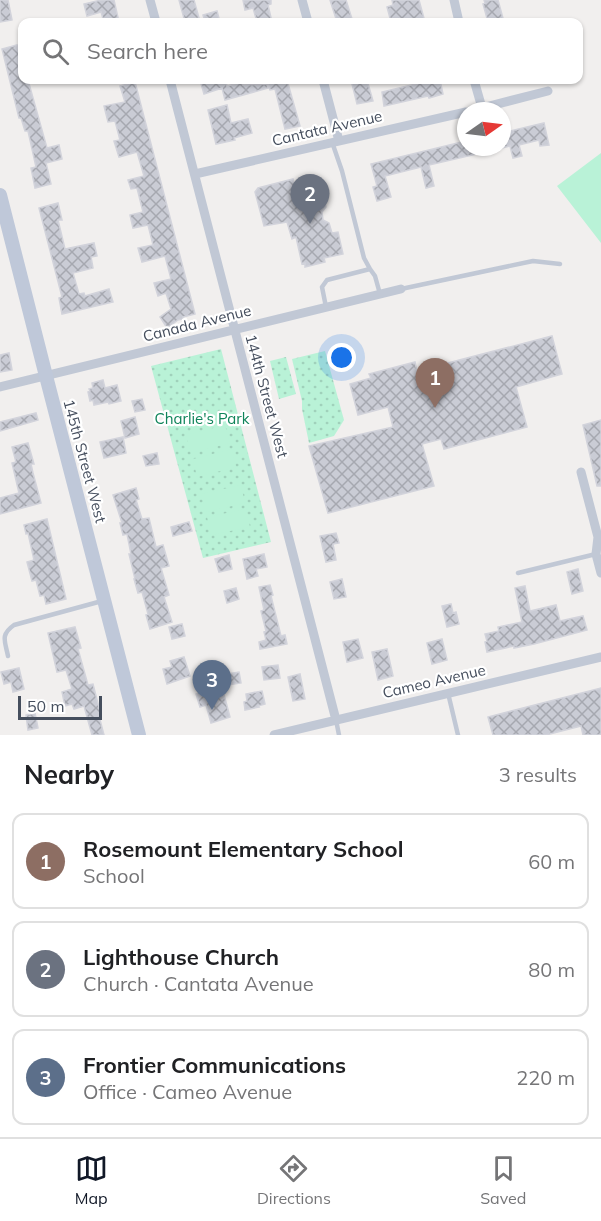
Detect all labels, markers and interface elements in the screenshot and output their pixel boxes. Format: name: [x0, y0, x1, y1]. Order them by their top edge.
search box: [18, 18, 583, 84]
icon: search: [39, 35, 72, 68]
text: Search here: [87, 37, 208, 65]
north arrow: [457, 102, 511, 156]
street label: Cantata Avenue: [270, 106, 384, 150]
pin: 2: [290, 174, 330, 224]
street label: Canada Avenue: [141, 300, 253, 346]
street label: 144th Street West: [241, 332, 293, 460]
your location: [327, 343, 356, 372]
pin: 1: [416, 358, 454, 408]
street label: 145th Street West: [59, 397, 111, 525]
park label: Charlie's Park: [154, 409, 250, 428]
pin: 3: [192, 660, 232, 710]
street label: Cameo Avenue: [381, 660, 487, 702]
scale bar: [18, 693, 102, 720]
text: 50 m: [27, 696, 64, 716]
text: Nearby: [24, 758, 114, 791]
text: 3 results: [499, 762, 577, 787]
text: Rosemount Elementary School: [83, 835, 403, 863]
text: 1: [40, 849, 52, 874]
text: 60 m: [528, 849, 575, 874]
text: School: [83, 863, 145, 888]
text: Lighthouse Church: [83, 943, 279, 971]
text: 2: [40, 957, 52, 982]
text: 80 m: [528, 957, 575, 982]
text: Church · Cantata Avenue: [83, 971, 314, 996]
text: Frontier Communications: [83, 1051, 346, 1079]
text: 3: [40, 1065, 52, 1090]
text: 220 m: [516, 1065, 575, 1090]
text: Office · Cameo Avenue: [83, 1079, 292, 1104]
tab: Map: [75, 1152, 108, 1208]
tab: Directions: [257, 1152, 331, 1208]
tab: Saved: [480, 1152, 526, 1208]

